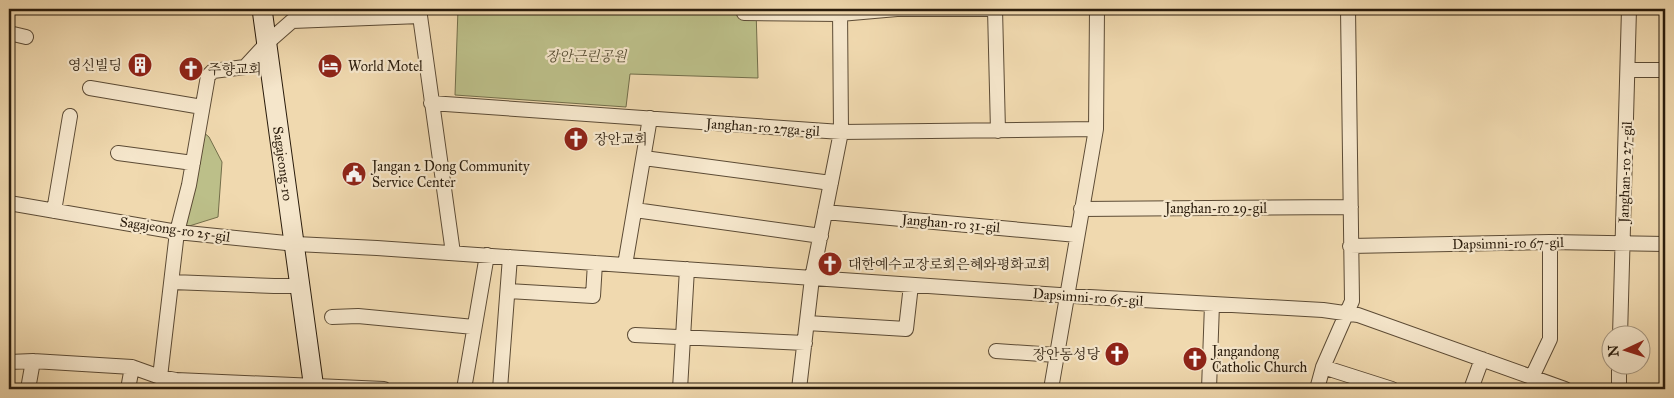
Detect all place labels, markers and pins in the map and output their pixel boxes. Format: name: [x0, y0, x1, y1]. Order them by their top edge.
building icon: 영신빌딩: [127, 52, 153, 78]
hotel icon: World Motel: [317, 53, 343, 79]
church icon: 주향교회: [178, 56, 204, 82]
place label: 영신빌딩: [68, 57, 122, 74]
place label: World Motel: [348, 58, 423, 75]
place label: 주향교회: [208, 61, 262, 78]
church icon: 장안교회: [563, 126, 589, 152]
place label: 장안교회: [594, 131, 648, 148]
place label: Jangan 2 Dong Community Service Center: [370, 158, 530, 191]
public building icon: Jangan 2 Dong Community Service Center: [341, 161, 367, 187]
church icon: 대한예수교장로회은혜와평화교회: [817, 251, 843, 277]
place label: 대한예수교장로회은혜와평화교회: [848, 256, 1051, 273]
church icon: 장안동성당: [1104, 341, 1130, 367]
place label: Jangandong Catholic Church: [1210, 343, 1308, 376]
place label: 장안동성당: [1032, 346, 1100, 363]
church icon: Jangandong Catholic Church: [1182, 346, 1208, 372]

